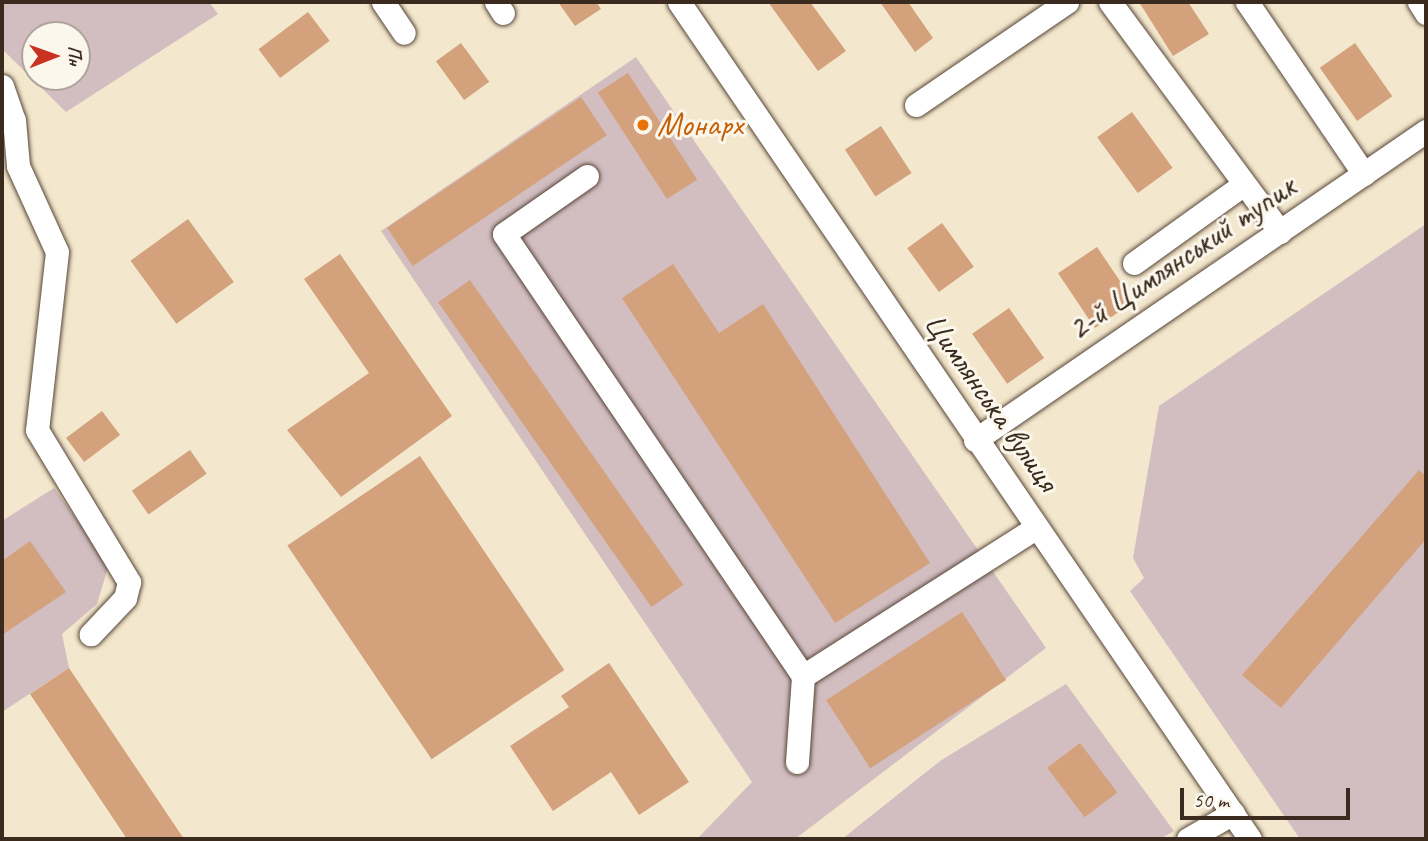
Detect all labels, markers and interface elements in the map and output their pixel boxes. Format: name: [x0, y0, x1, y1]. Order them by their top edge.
north arrow: [21, 21, 91, 91]
text: Пн: [63, 46, 87, 66]
place label: Монарх: [657, 105, 743, 145]
marker: Монарх: [635, 117, 651, 133]
street label: 2-й Цимлянський тупик: [1060, 167, 1304, 349]
street label: Цимлянська вулиця: [915, 305, 1067, 499]
scale bar: [1183, 774, 1353, 818]
text: 50 m: [1193, 787, 1229, 813]

